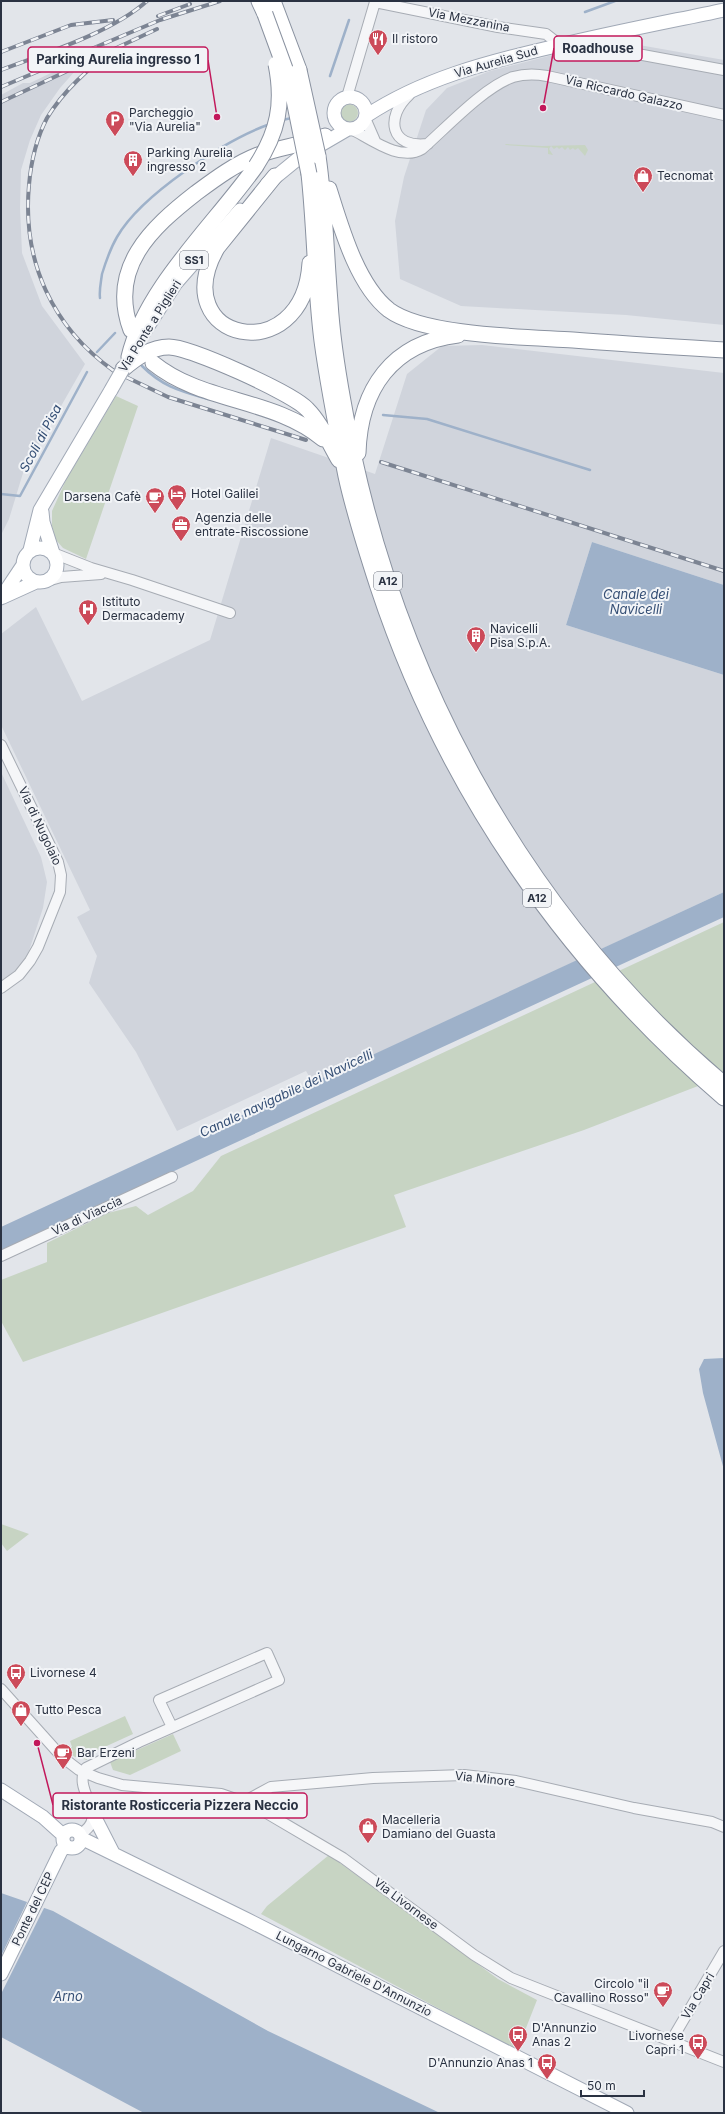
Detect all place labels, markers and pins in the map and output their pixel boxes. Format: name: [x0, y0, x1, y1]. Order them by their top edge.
restaurant icon: Il ristoro: [367, 28, 389, 56]
place label: Il ristoro: [392, 31, 438, 46]
callout: Roadhouse: [554, 36, 642, 61]
callout: Parking Aurelia ingresso 1: [28, 47, 208, 72]
place label: Parcheggio "Via Aurelia": [129, 105, 201, 134]
parking icon: Parcheggio "Via Aurelia": [104, 109, 126, 137]
place label: Parking Aurelia ingresso 2: [147, 145, 233, 174]
building icon: Parking Aurelia ingresso 2: [122, 149, 144, 177]
shop icon: Tecnomat: [632, 165, 654, 193]
place label: Tecnomat: [657, 168, 713, 183]
hotel icon: Hotel Galilei: [166, 483, 188, 511]
cafe icon: Darsena Cafè: [144, 486, 166, 514]
place label: Hotel Galilei: [191, 486, 259, 501]
place label: Darsena Cafè: [64, 489, 141, 504]
place label: Agenzia delle entrate-Riscossione: [195, 510, 308, 539]
office icon: Agenzia delle entrate-Riscossione: [170, 514, 192, 542]
place label: Istituto Dermacademy: [102, 594, 185, 623]
hospital icon: Istituto Dermacademy: [77, 598, 99, 626]
place label: Navicelli Pisa S.p.A.: [490, 621, 551, 650]
building icon: Navicelli Pisa S.p.A.: [465, 625, 487, 653]
bus stop icon: Livornese 4: [5, 1662, 27, 1690]
place label: Livornese 4: [30, 1665, 97, 1680]
shop icon: Tutto Pesca: [10, 1699, 32, 1727]
place label: Tutto Pesca: [35, 1702, 102, 1717]
cafe icon: Bar Erzeni: [52, 1742, 74, 1770]
place label: Bar Erzeni: [77, 1745, 135, 1760]
callout: Ristorante Rosticceria Pizzera Neccio: [53, 1793, 307, 1818]
place label: Macelleria Damiano del Guasta: [382, 1812, 496, 1841]
shop icon: Macelleria Damiano del Guasta: [357, 1816, 379, 1844]
place label: Circolo "il Cavallino Rosso": [554, 1976, 649, 2005]
cafe icon: Circolo "il Cavallino Rosso": [652, 1980, 674, 2008]
place label: D'Annunzio Anas 2: [532, 2020, 597, 2049]
bus stop icon: D'Annunzio Anas 2: [507, 2024, 529, 2052]
place label: Livornese Capri 1: [628, 2028, 684, 2057]
bus stop icon: Livornese Capri 1: [687, 2032, 709, 2060]
bus stop icon: D'Annunzio Anas 1: [536, 2052, 558, 2080]
place label: D'Annunzio Anas 1: [428, 2055, 533, 2070]

